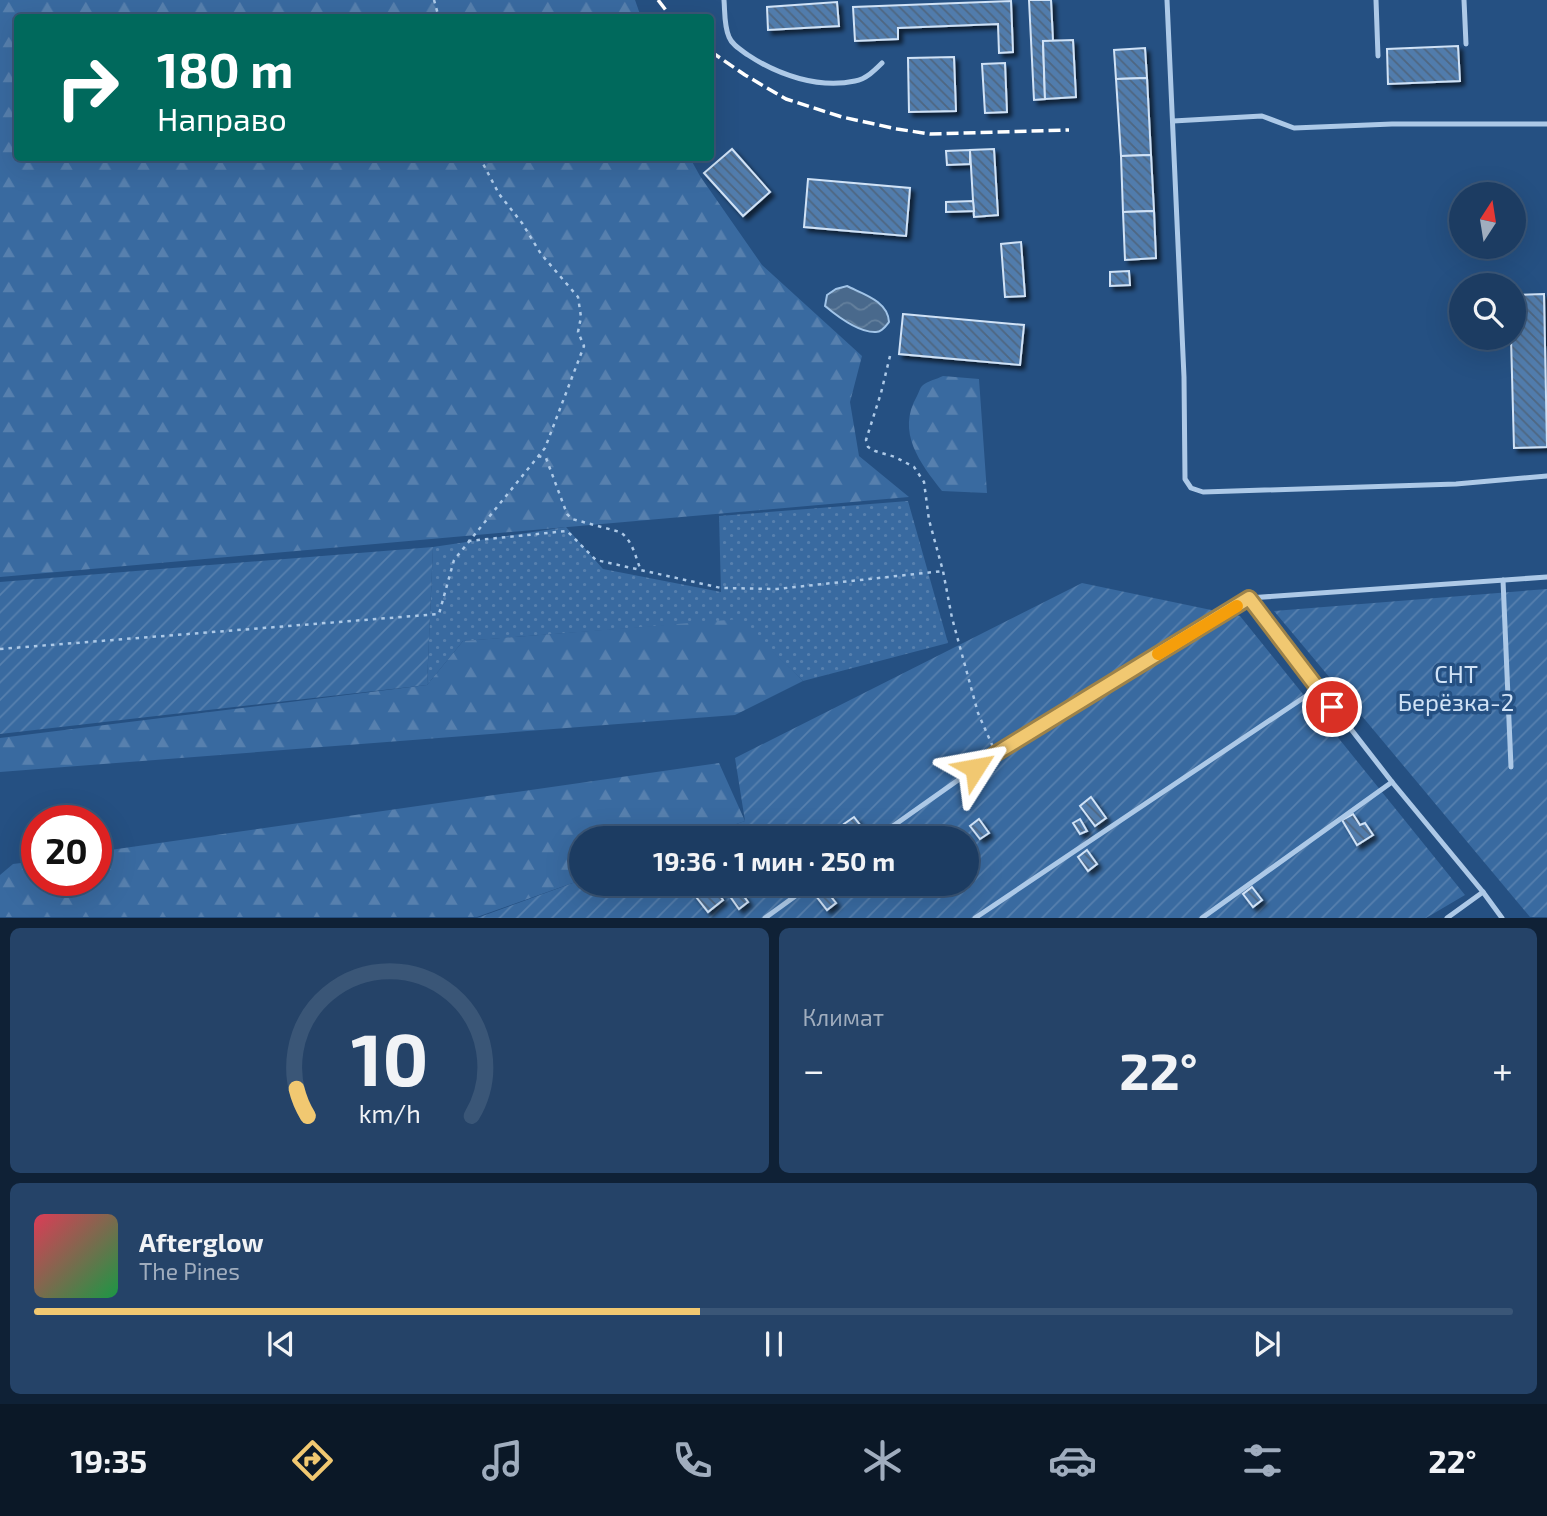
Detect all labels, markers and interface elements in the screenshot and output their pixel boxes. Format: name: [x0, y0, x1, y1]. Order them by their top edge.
text: 180 m: [157, 39, 293, 98]
icon: right: [42, 42, 133, 133]
text: Направо: [157, 99, 287, 137]
north arrow: [1449, 182, 1526, 259]
map controls: [1449, 182, 1526, 350]
button: search: [1449, 273, 1526, 350]
park label: СНТ Берёзка-2: [1398, 659, 1514, 716]
pin: [1302, 677, 1362, 737]
icon: arrive: [1313, 688, 1351, 726]
position arrow: [938, 731, 1012, 805]
speed limit sign: 20: [21, 805, 112, 896]
text: 19:36 · 1 мин · 250 m: [653, 845, 895, 876]
text: Климат: [803, 1003, 884, 1031]
text: 10: [351, 1014, 428, 1102]
text: 22°: [1119, 1038, 1198, 1100]
text: −: [803, 1046, 825, 1092]
text: +: [1492, 1046, 1513, 1092]
text: km/h: [358, 1098, 420, 1128]
text: Afterglow: [139, 1226, 264, 1257]
text: The Pines: [139, 1257, 240, 1285]
icon: previous: [262, 1325, 300, 1363]
icon: pause: [755, 1325, 793, 1363]
icon: next: [1248, 1325, 1286, 1363]
icon: directions: [288, 1436, 337, 1485]
icon: music: [478, 1436, 527, 1485]
icon: phone: [668, 1436, 717, 1485]
icon: climate: [858, 1436, 907, 1485]
icon: car: [1048, 1436, 1097, 1485]
icon: filters: [1238, 1436, 1287, 1485]
text: 19:35: [71, 1441, 147, 1479]
text: 22°: [1428, 1441, 1476, 1479]

